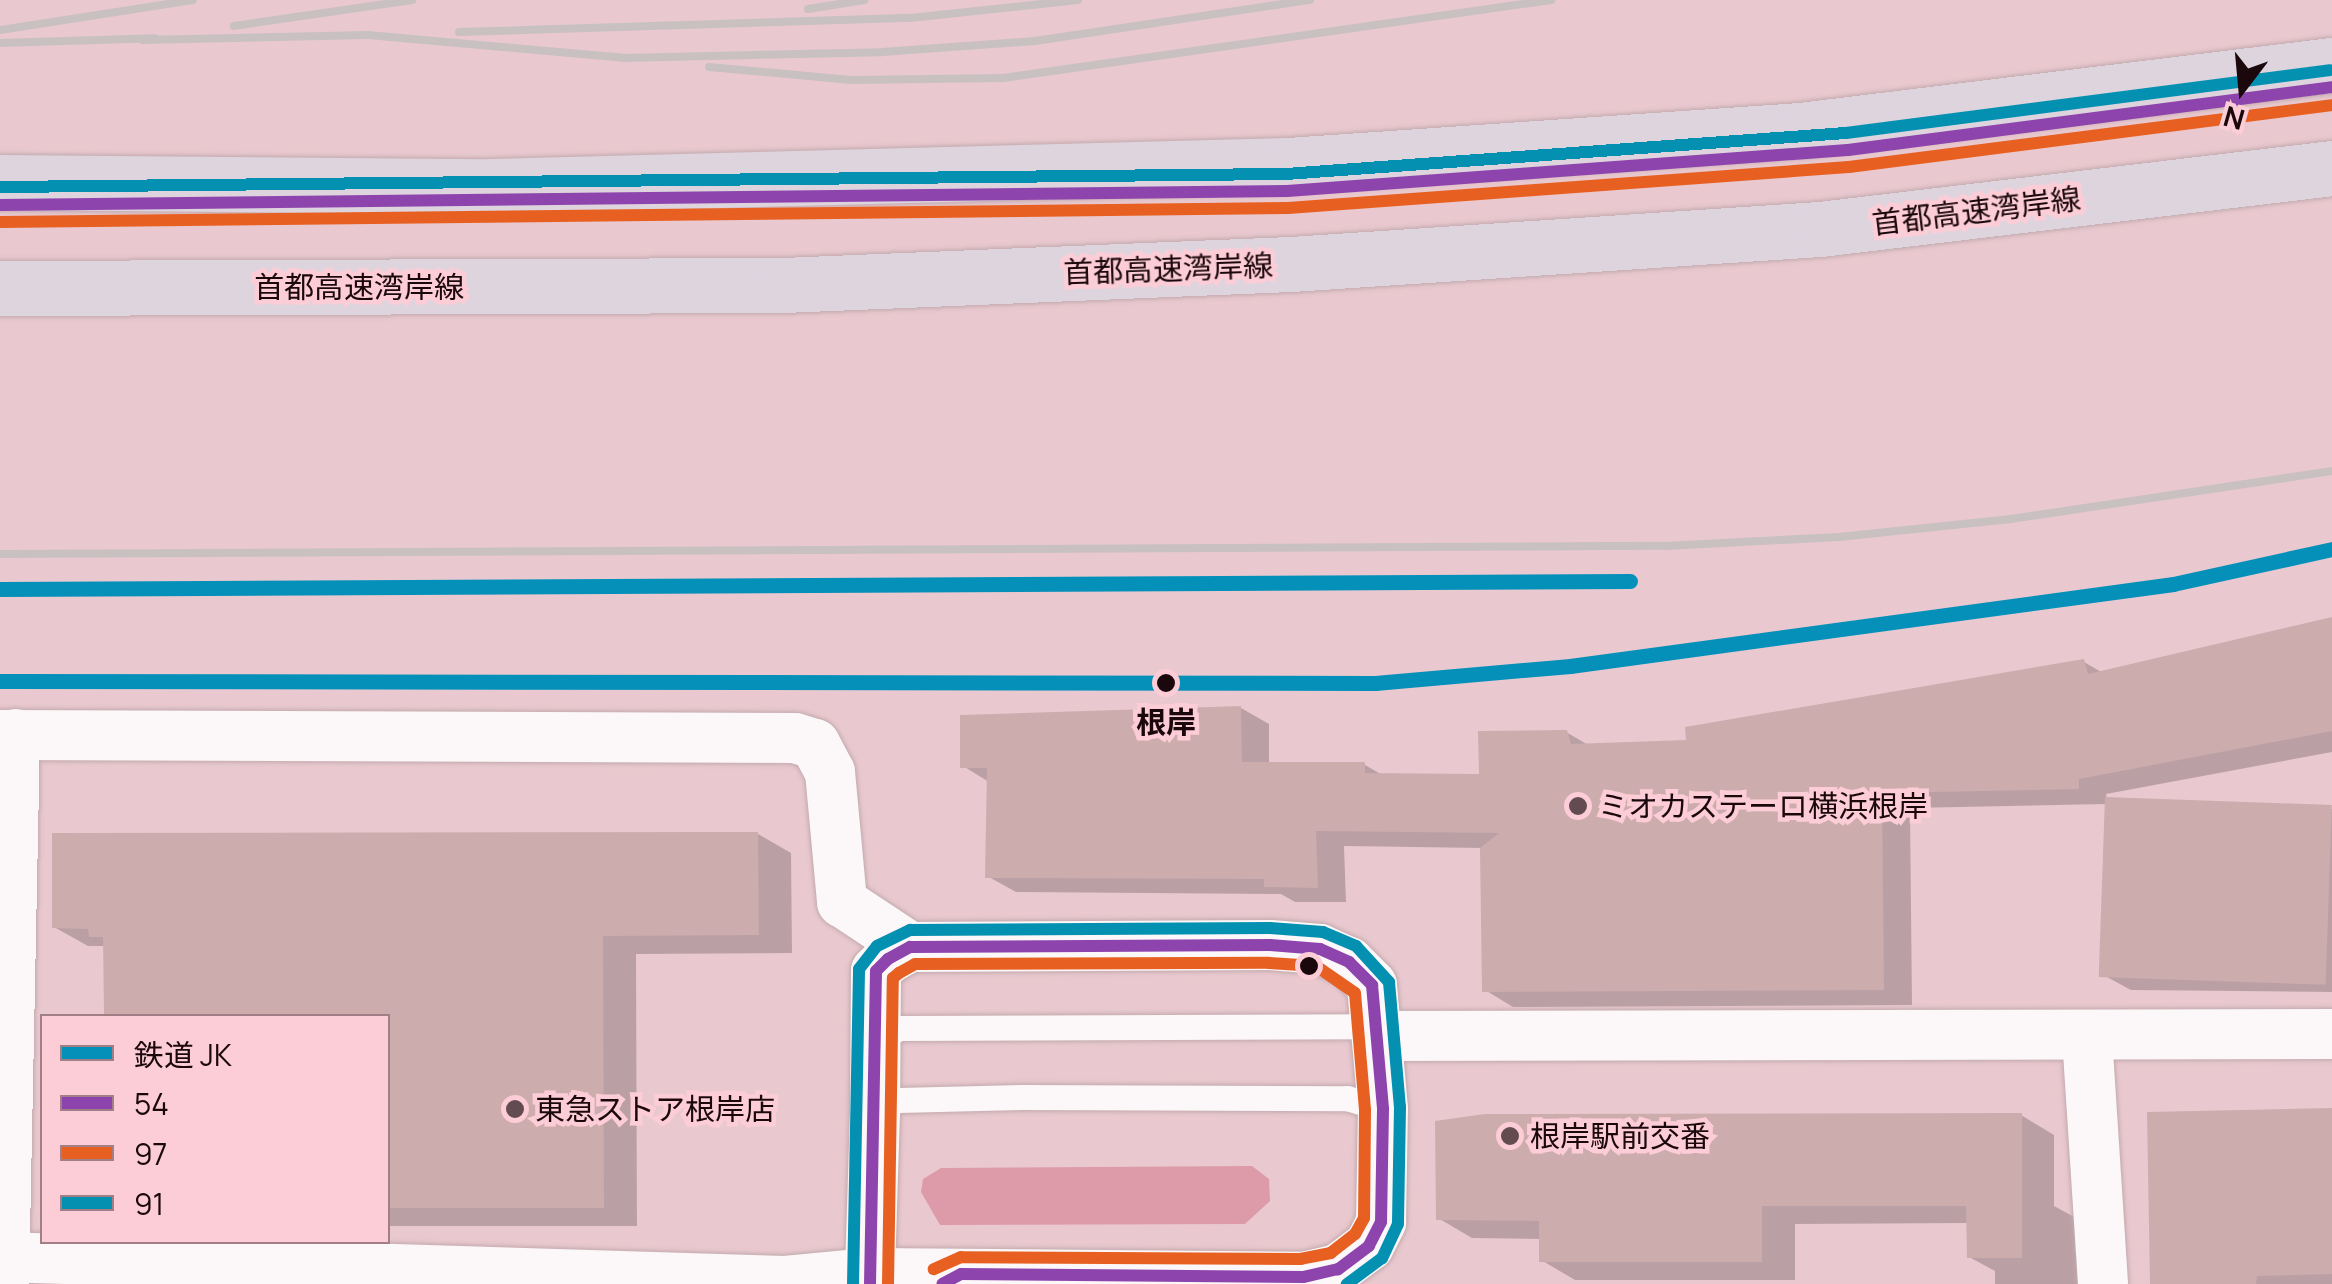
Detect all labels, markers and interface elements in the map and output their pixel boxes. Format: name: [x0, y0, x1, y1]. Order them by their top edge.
north arrow: [2192, 40, 2292, 140]
text: N: [2219, 98, 2249, 140]
street label: 首都高速湾岸線: [1870, 180, 2082, 242]
street label: 首都高速湾岸線: [1062, 247, 1274, 291]
street label: 首都高速湾岸線: [254, 269, 464, 305]
marker: 根岸: [1150, 667, 1182, 699]
place label: 根岸: [1136, 704, 1196, 740]
place label: ミオカステーロ横浜根岸: [1598, 788, 1928, 824]
marker: ミオカステーロ横浜根岸: [1567, 795, 1589, 817]
unlabelled marker: [1299, 956, 1319, 976]
legend: [40, 1014, 390, 1244]
text: 鉄道 JK: [134, 1034, 232, 1075]
text: 54: [134, 1083, 169, 1124]
place label: 東急ストア根岸店: [535, 1091, 775, 1127]
marker: 東急ストア根岸店: [504, 1098, 526, 1120]
place label: 根岸駅前交番: [1530, 1118, 1710, 1154]
marker: 根岸駅前交番: [1499, 1125, 1521, 1147]
text: 97: [134, 1133, 167, 1174]
text: 91: [134, 1183, 164, 1224]

